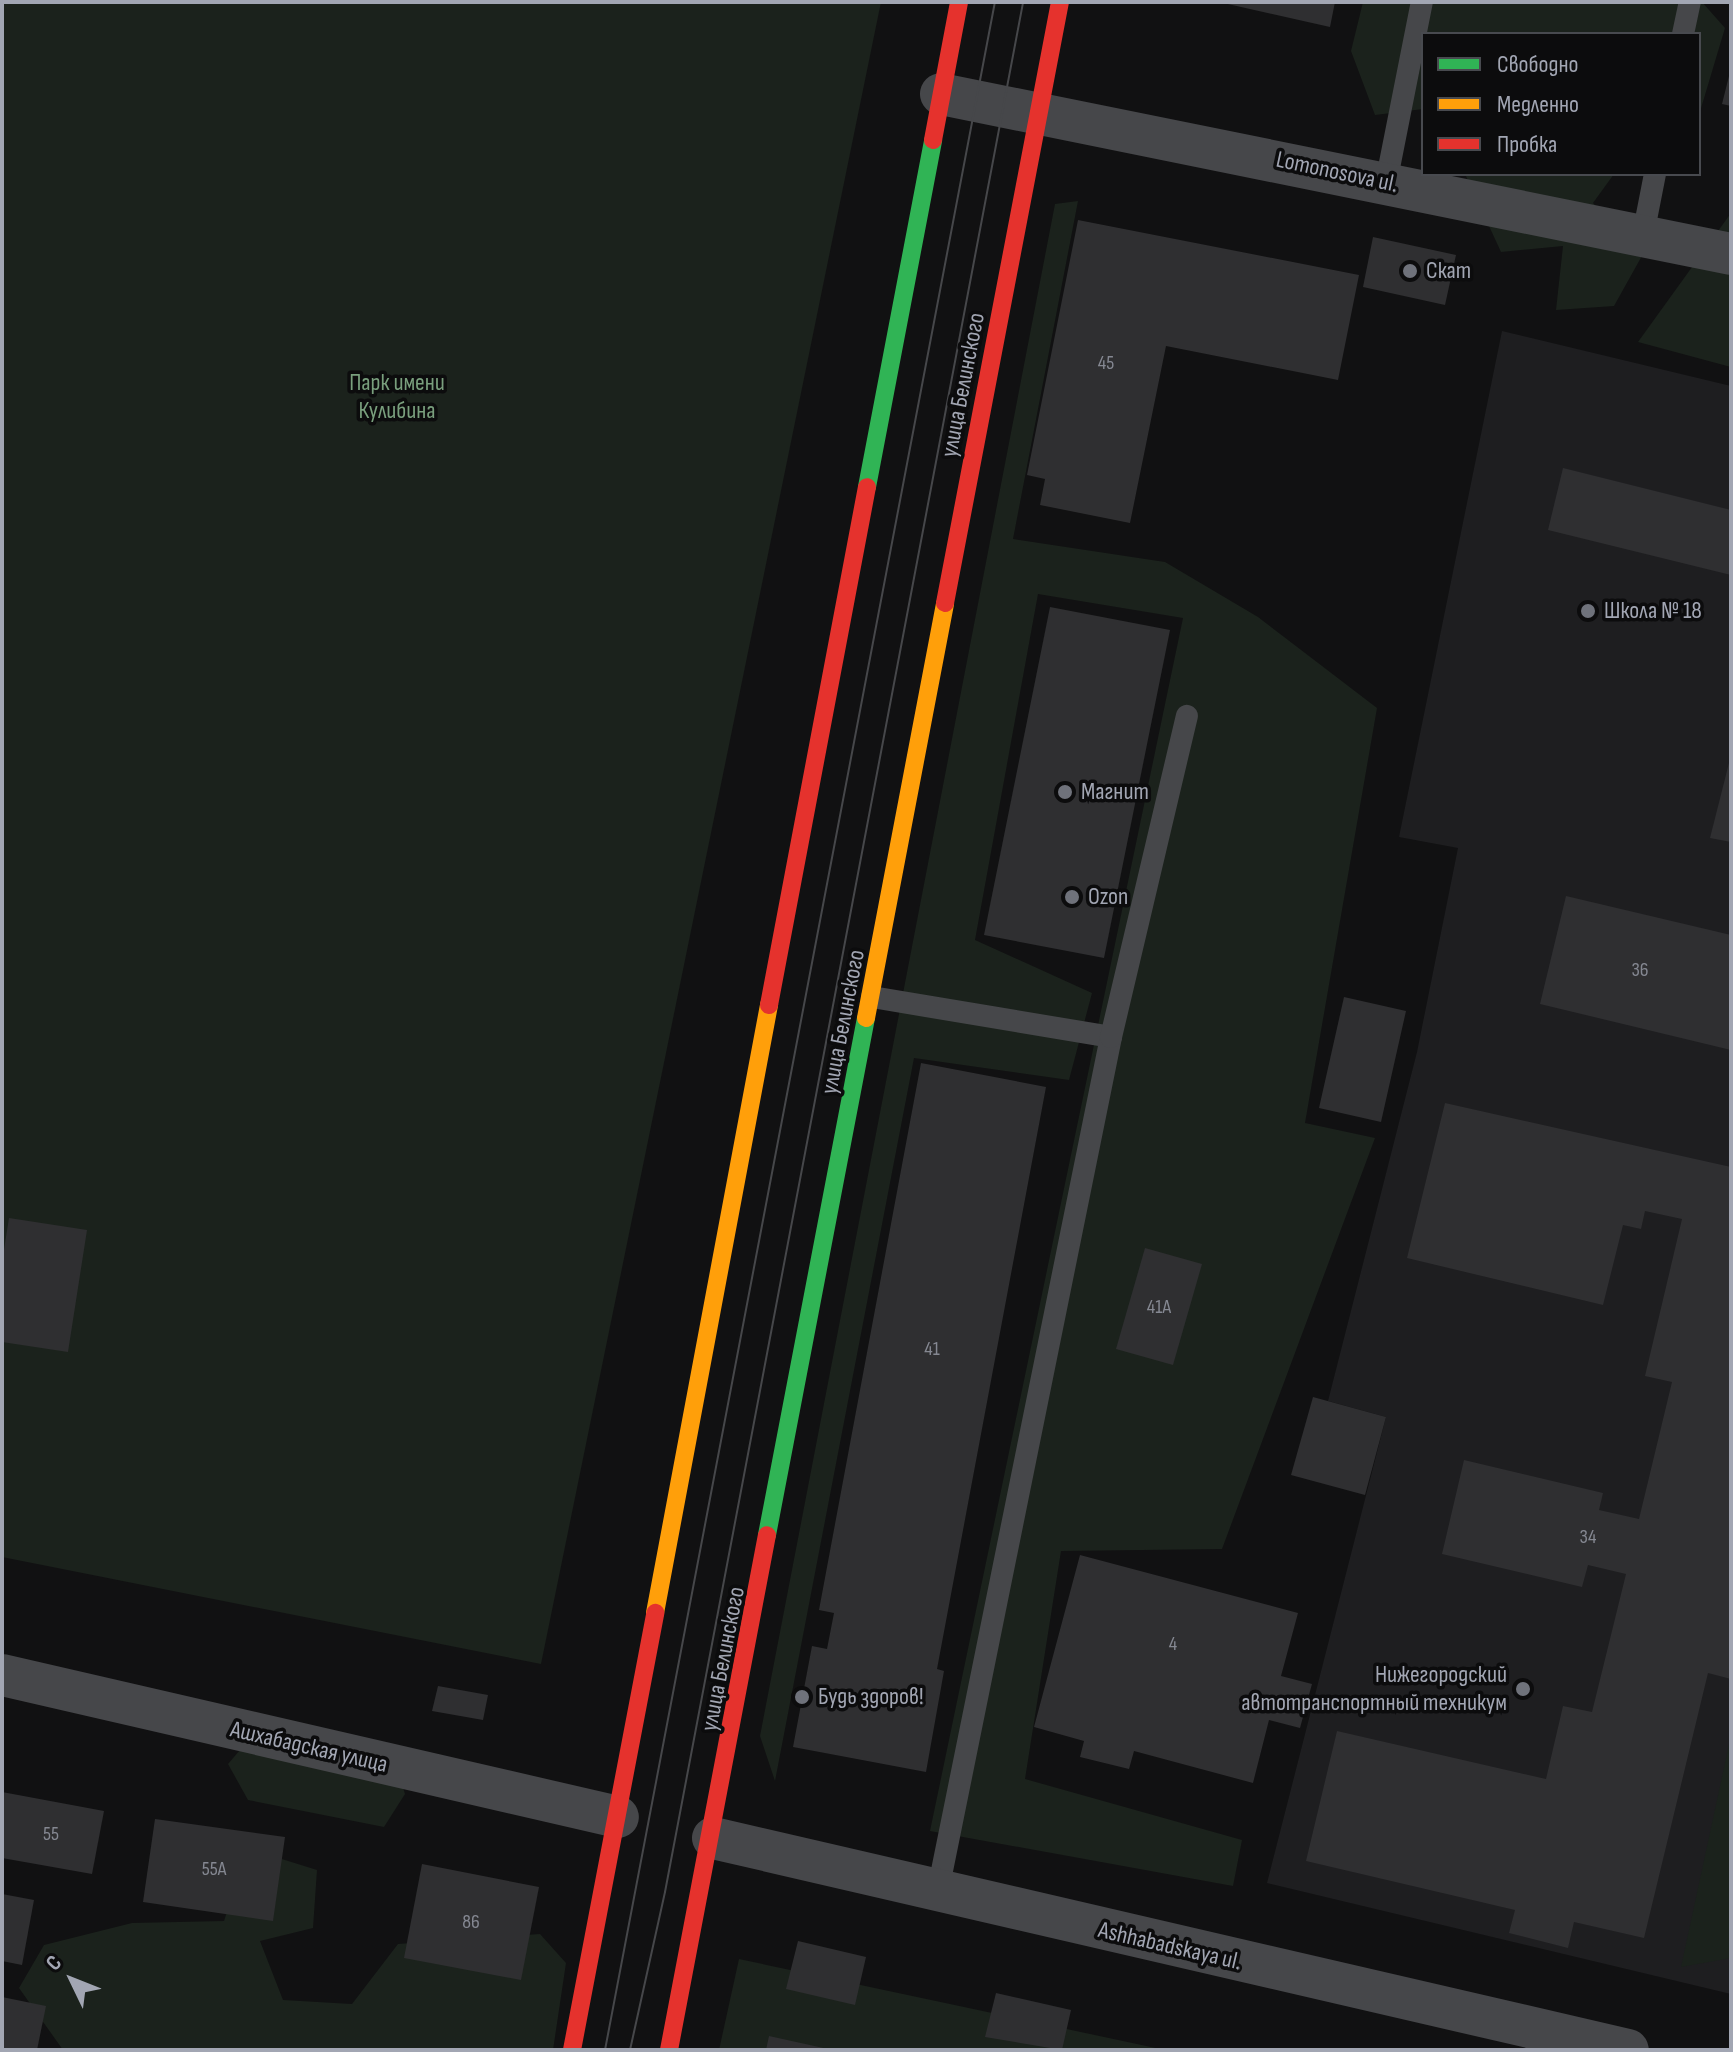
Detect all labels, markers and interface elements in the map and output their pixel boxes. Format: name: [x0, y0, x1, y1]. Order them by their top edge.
legend: [1421, 32, 1701, 176]
text: Свободно: [1497, 50, 1578, 79]
text: Медленно: [1497, 90, 1579, 119]
text: Пробка: [1497, 130, 1557, 159]
street label: Lomonosova ul.: [1274, 145, 1400, 199]
place label: Скат: [1426, 257, 1471, 285]
marker: Скат: [1401, 262, 1419, 280]
street label: улица Белинского: [935, 310, 991, 460]
house number: 45: [1098, 351, 1114, 375]
park label: Парк имени Кулибина: [349, 369, 445, 425]
place label: Школа № 18: [1604, 597, 1702, 625]
marker: Школа № 18: [1579, 602, 1597, 620]
place label: Магнит: [1081, 778, 1149, 806]
marker: Магнит: [1056, 783, 1074, 801]
place label: Ozon: [1088, 883, 1128, 911]
marker: Ozon: [1063, 888, 1081, 906]
street label: улица Белинского: [815, 947, 871, 1097]
house number: 36: [1631, 958, 1649, 982]
house number: 41А: [1147, 1295, 1171, 1319]
house number: 41: [924, 1337, 940, 1361]
house number: 34: [1580, 1525, 1596, 1549]
street label: улица Белинского: [695, 1584, 751, 1734]
house number: 4: [1169, 1632, 1177, 1656]
place label: Нижегородский автотранспортный техникум: [1241, 1661, 1507, 1717]
marker: Нижегородский автотранспортный техникум: [1514, 1680, 1532, 1698]
place label: Будь здоров!: [818, 1683, 924, 1711]
marker: Будь здоров!: [793, 1688, 811, 1706]
street label: Ашхабадская улица: [228, 1715, 390, 1779]
house number: 55: [43, 1822, 59, 1846]
house number: 55А: [202, 1857, 226, 1881]
house number: 86: [462, 1910, 480, 1934]
street label: Ashhabadskaya ul.: [1096, 1916, 1244, 1976]
north arrow: [32, 1940, 112, 2020]
text: С: [40, 1950, 68, 1977]

